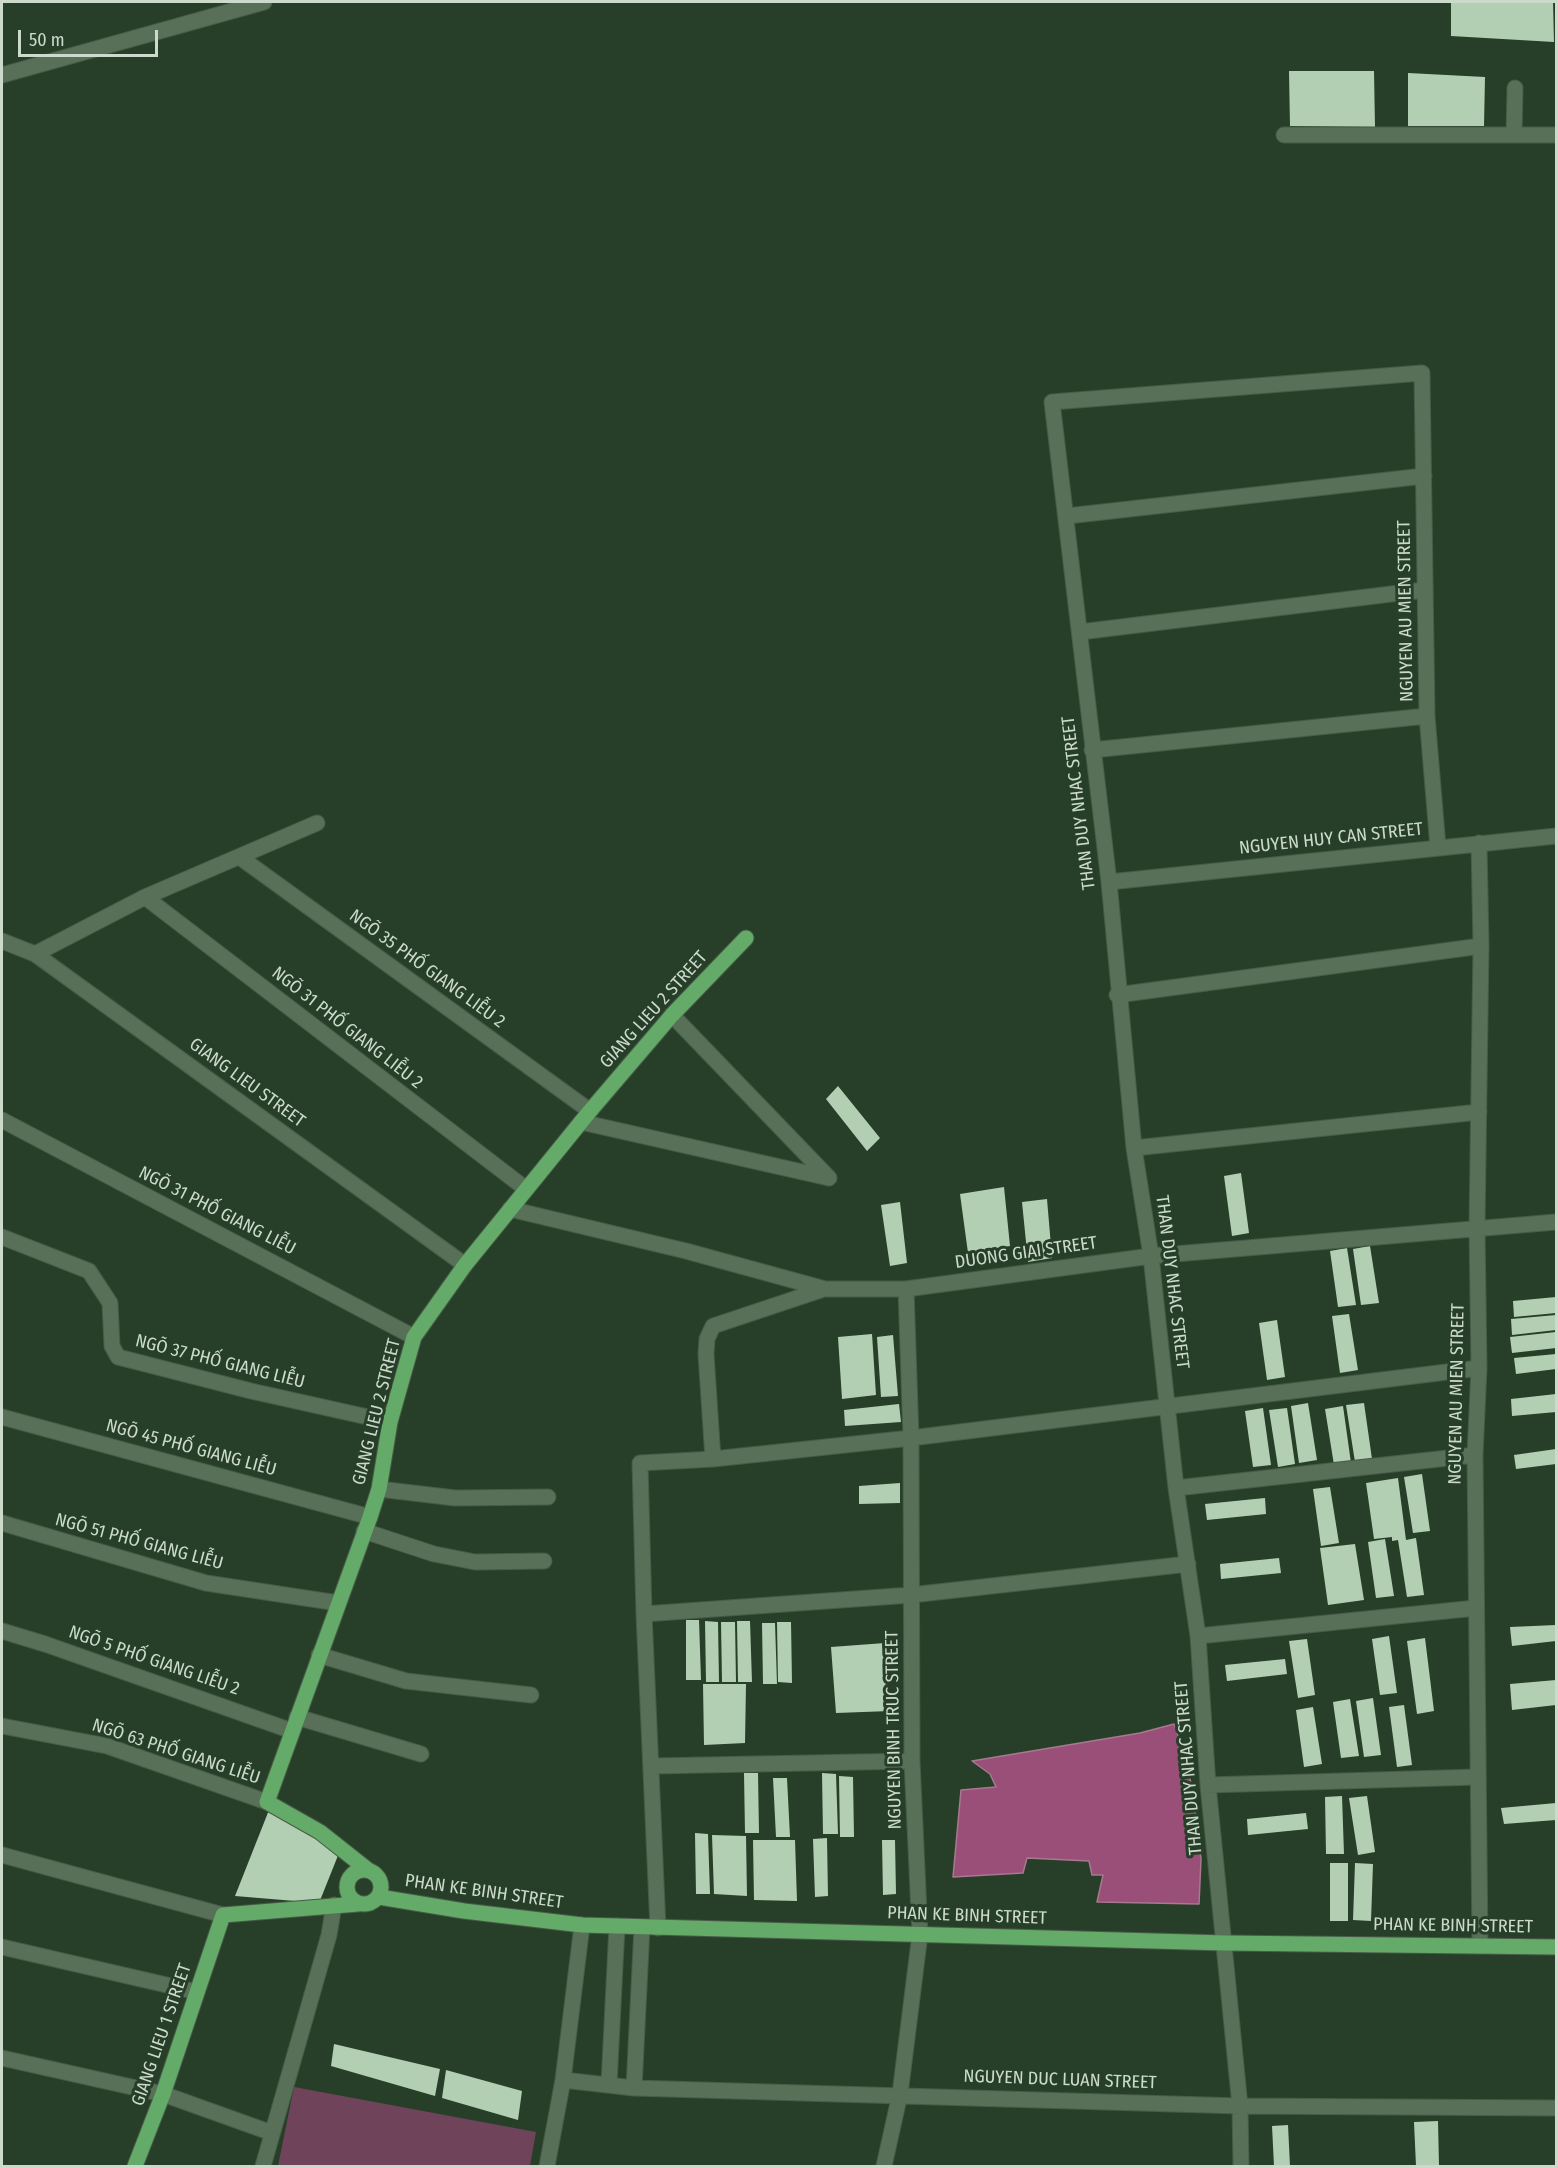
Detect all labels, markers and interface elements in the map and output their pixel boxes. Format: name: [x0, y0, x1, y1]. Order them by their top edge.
scale bar: [21, 18, 160, 56]
text: 50 m: [29, 29, 65, 51]
street label: NGUYEN AU MIEN STREET: [1394, 520, 1418, 702]
street label: THAN DUY NHAC STREET: [1058, 715, 1100, 891]
street label: NGUYEN HUY CAN STREET: [1238, 819, 1424, 859]
street label: NGÕ 35 PHỐ GIANG LIỄU 2: [345, 905, 509, 1033]
street label: GIANG LIEU 2 STREET: [596, 947, 712, 1073]
street label: NGÕ 31 PHỐ GIANG LIỄU 2: [267, 962, 427, 1094]
street label: GIANG LIEU STREET: [185, 1034, 309, 1132]
street label: NGÕ 31 PHỐ GIANG LIỄU: [135, 1162, 299, 1260]
street label: THAN DUY NHAC STREET: [1151, 1194, 1193, 1370]
street label: DUONG GIAI STREET: [954, 1232, 1098, 1274]
street label: NGUYEN AU MIEN STREET: [1445, 1303, 1469, 1485]
street label: NGÕ 37 PHỐ GIANG LIỄU: [133, 1330, 307, 1394]
street label: GIANG LIEU 2 STREET: [348, 1337, 406, 1487]
street label: NGÕ 45 PHỐ GIANG LIỄU: [104, 1415, 278, 1481]
street label: NGÕ 51 PHỐ GIANG LIỄU: [53, 1509, 225, 1575]
street label: NGÕ 5 PHỐ GIANG LIỄU 2: [66, 1622, 242, 1700]
street label: NGUYEN BINH TRUC STREET: [881, 1630, 907, 1830]
street label: THAN DUY NHAC STREET: [1171, 1680, 1207, 1856]
street label: NGÕ 63 PHỐ GIANG LIỄU: [89, 1715, 263, 1789]
street label: PHAN KE BINH STREET: [403, 1870, 565, 1914]
street label: PHAN KE BINH STREET: [887, 1902, 1047, 1930]
street label: PHAN KE BINH STREET: [1373, 1914, 1533, 1938]
street label: GIANG LIEU 1 STREET: [128, 1961, 196, 2109]
street label: NGUYEN DUC LUAN STREET: [963, 2066, 1157, 2094]

